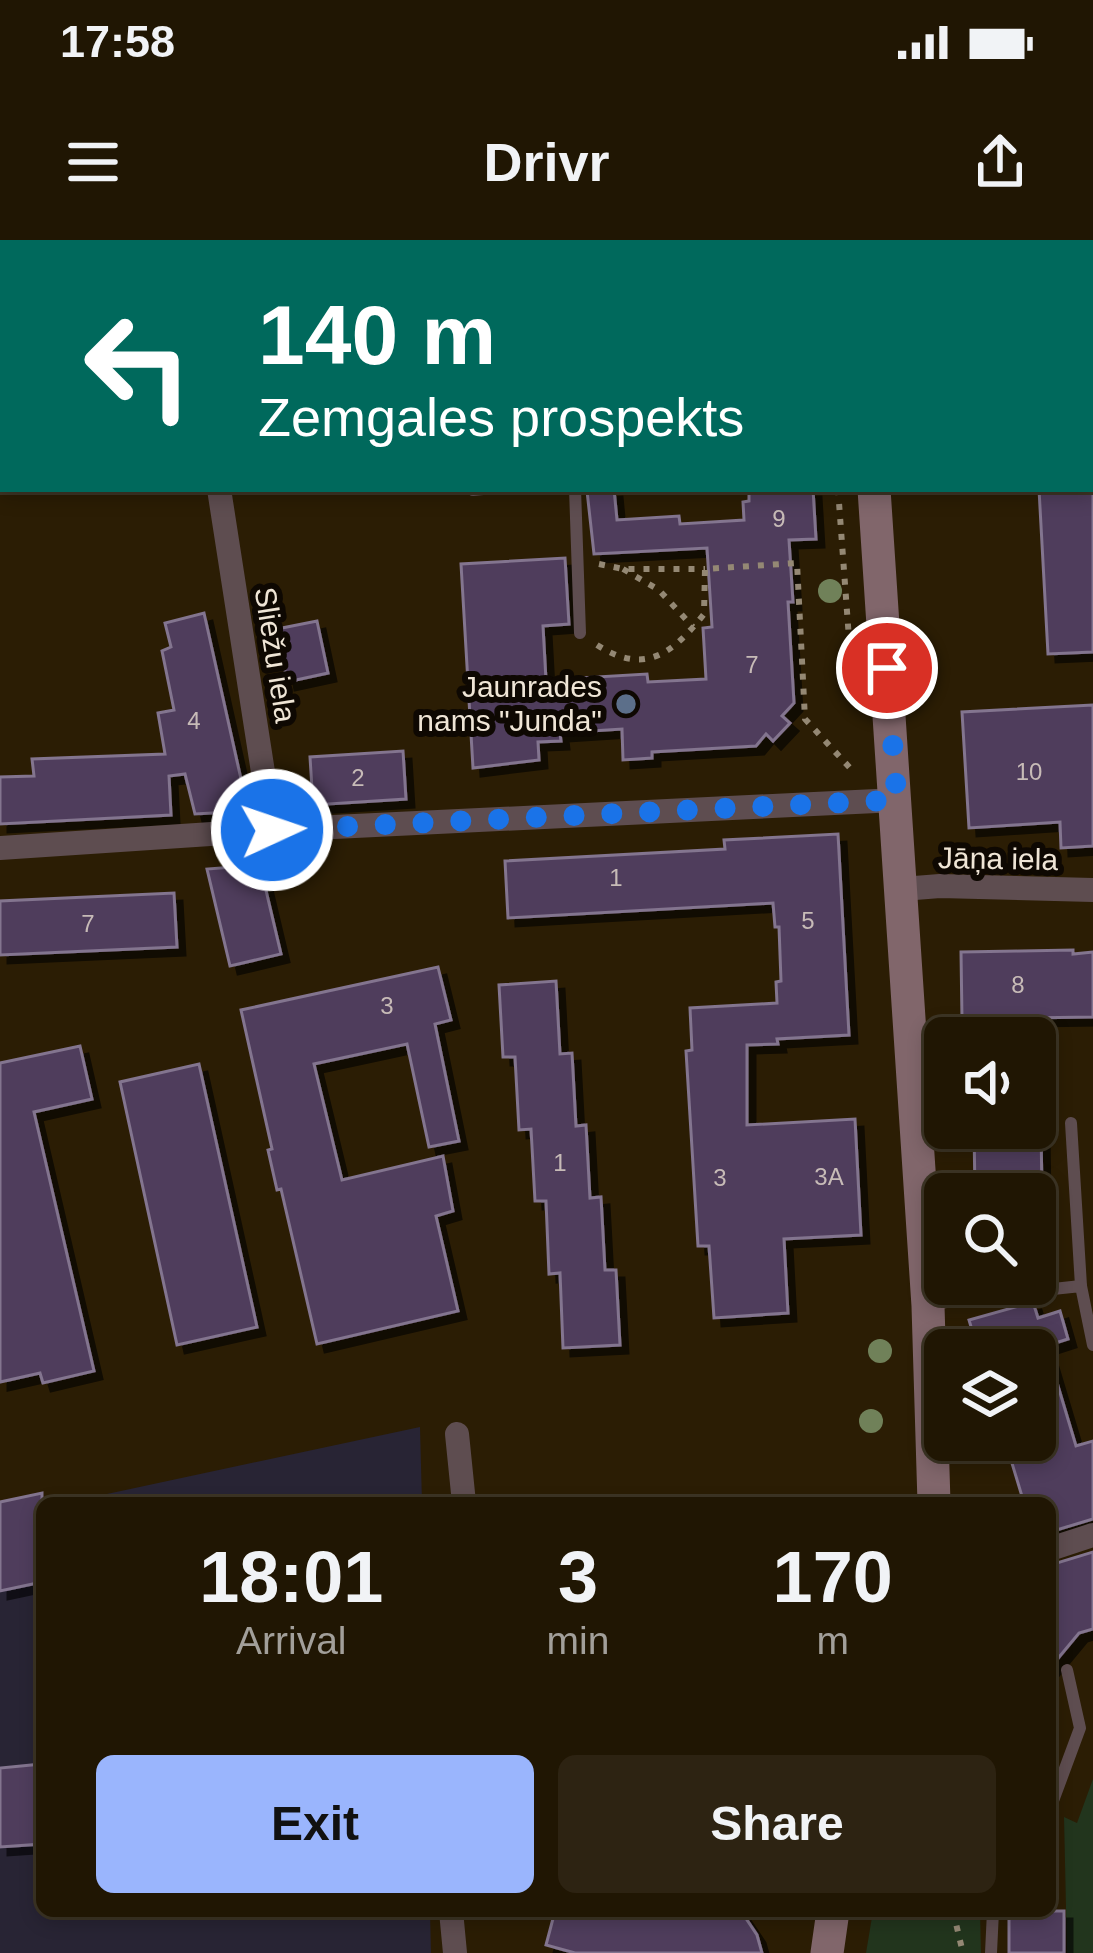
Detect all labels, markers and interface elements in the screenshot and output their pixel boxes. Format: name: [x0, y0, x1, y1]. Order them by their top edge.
text: 17:58: [60, 16, 175, 67]
icon: menu: [60, 129, 126, 195]
icon: share: [967, 129, 1033, 195]
text: Drivr: [483, 132, 610, 192]
icon: left: [60, 288, 216, 444]
text: 140 m: [258, 288, 496, 382]
text: Zemgales prospekts: [258, 387, 744, 447]
house number: 9: [772, 505, 786, 532]
street label: Sliežu iela: [249, 585, 303, 725]
pin: [836, 617, 938, 719]
icon: arrive: [854, 635, 920, 701]
house number: 7: [745, 651, 759, 678]
place label: Jaunrades nams "Junda": [417, 670, 602, 737]
marker: Jaunrades nams "Junda": [613, 691, 639, 717]
house number: 4: [187, 707, 201, 734]
house number: 10: [1016, 758, 1042, 785]
house number: 2: [351, 764, 365, 791]
position arrow: [209, 767, 335, 893]
street label: Jāņa iela: [938, 841, 1059, 876]
house number: 1: [609, 864, 623, 891]
house number: 5: [801, 907, 815, 934]
house number: 7: [81, 910, 95, 937]
house number: 8: [1011, 971, 1025, 998]
house number: 3: [380, 992, 394, 1019]
map controls: [924, 1017, 1056, 1461]
button: sound: [924, 1017, 1056, 1149]
house number: 1: [553, 1149, 567, 1176]
house number: 3A: [814, 1163, 844, 1190]
house number: 3: [713, 1164, 727, 1191]
button: search: [924, 1173, 1056, 1305]
button: layers: [924, 1329, 1056, 1461]
text: 18:01: [199, 1537, 383, 1617]
text: 3: [558, 1537, 598, 1617]
text: 170: [773, 1537, 893, 1617]
text: Arrival: [236, 1619, 347, 1662]
text: min: [547, 1619, 609, 1662]
text: m: [816, 1619, 849, 1662]
button: Exit: [96, 1755, 534, 1893]
button: Share: [558, 1755, 996, 1893]

